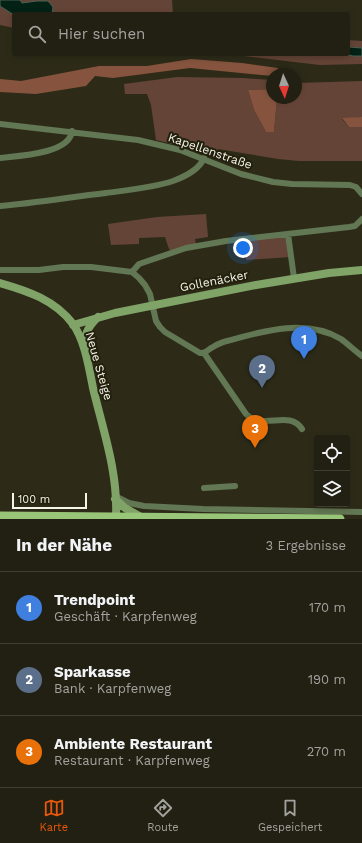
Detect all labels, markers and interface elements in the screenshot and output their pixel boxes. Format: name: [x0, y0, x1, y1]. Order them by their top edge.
search box: [12, 12, 350, 56]
icon: search: [26, 23, 48, 45]
text: Hier suchen: [58, 25, 145, 43]
north arrow: [266, 68, 302, 104]
street label: Kapellenstraße: [166, 130, 254, 172]
your location: [233, 238, 253, 258]
street label: Gollenäcker: [179, 267, 250, 295]
pin: 1: [291, 326, 317, 359]
street label: Neue Steige: [83, 330, 115, 402]
pin: 2: [249, 355, 275, 388]
pin: 3: [242, 415, 268, 448]
map controls: [314, 435, 350, 507]
button: locate: [314, 435, 350, 471]
button: layers: [314, 471, 350, 507]
scale bar: [12, 491, 87, 510]
text: 100 m: [18, 493, 50, 506]
text: In der Nähe: [16, 535, 112, 555]
text: 3 Ergebnisse: [265, 538, 346, 553]
text: Trendpoint: [54, 591, 135, 609]
text: 1: [26, 600, 32, 615]
text: 170 m: [309, 600, 346, 615]
text: Geschäft · Karpfenweg: [54, 609, 197, 624]
text: Sparkasse: [54, 663, 131, 681]
text: 2: [25, 672, 33, 687]
text: 190 m: [308, 672, 346, 687]
text: Bank · Karpfenweg: [54, 681, 171, 696]
text: Ambiente Restaurant: [54, 735, 212, 753]
text: 3: [25, 744, 33, 759]
text: 270 m: [307, 744, 346, 759]
text: Restaurant · Karpfenweg: [54, 753, 210, 768]
tab: Karte: [40, 797, 68, 834]
tab: Route: [147, 797, 179, 834]
tab: Gespeichert: [258, 797, 322, 834]

